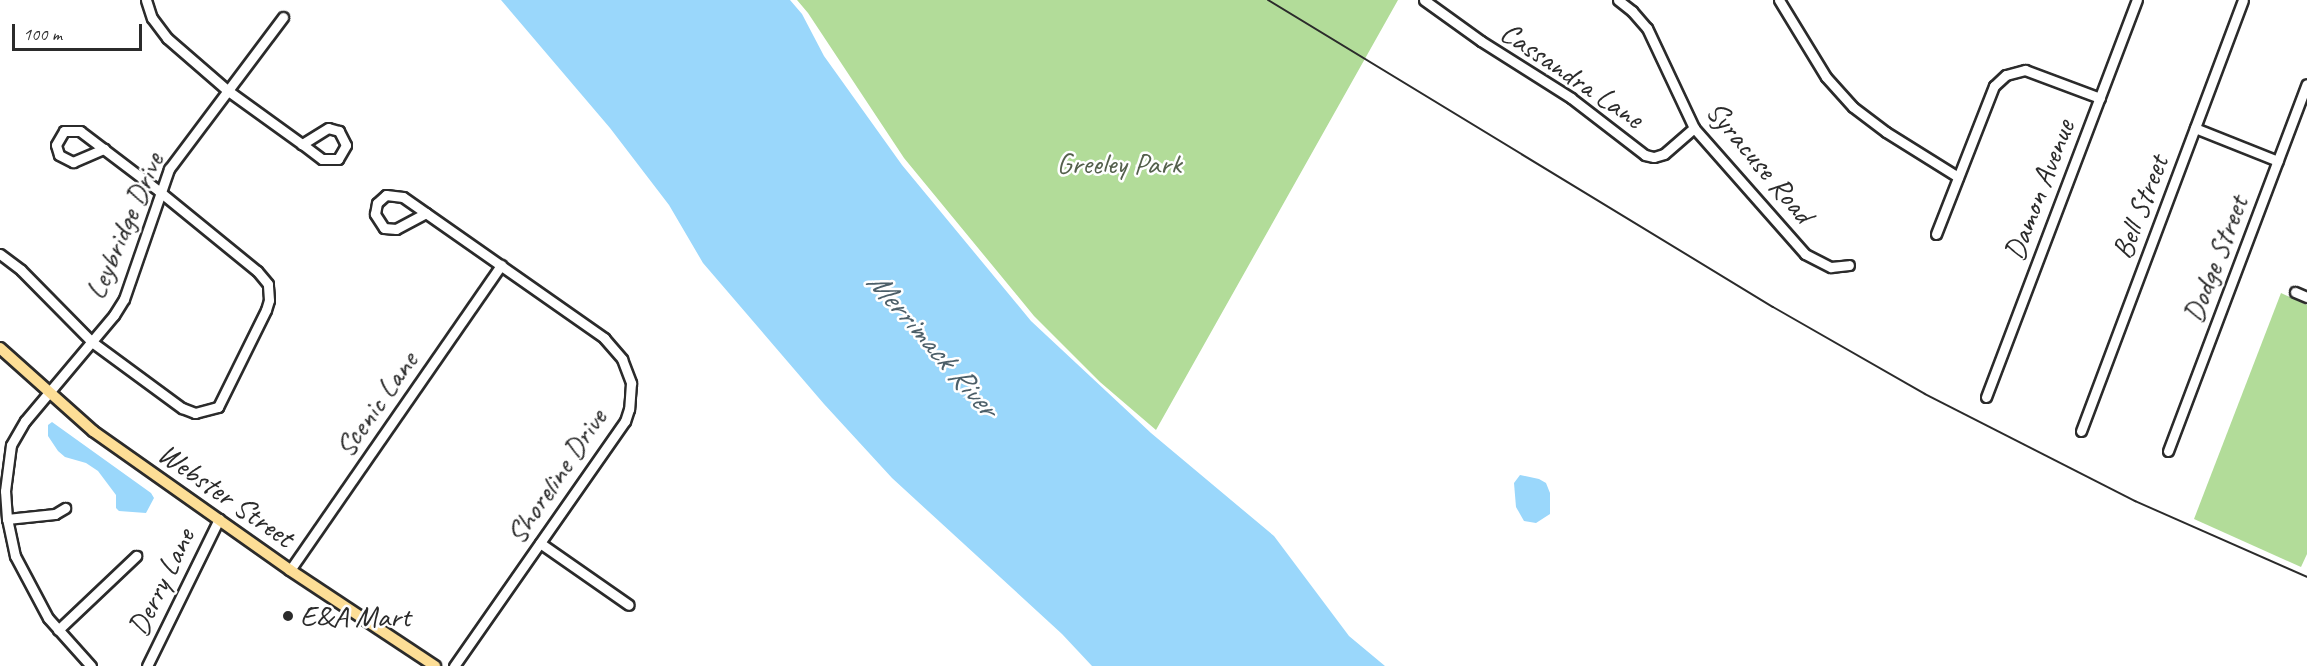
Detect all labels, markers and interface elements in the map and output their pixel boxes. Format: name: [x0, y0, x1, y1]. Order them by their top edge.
scale bar: [15, 12, 146, 50]
street label: Cassandra Lane: [1494, 14, 1650, 136]
text: 100 m: [23, 23, 62, 45]
street label: Syracuse Road: [1699, 94, 1821, 230]
street label: Damon Avenue: [1996, 115, 2082, 265]
park label: Greeley Park: [1057, 145, 1181, 181]
street label: Leybridge Drive: [77, 147, 171, 305]
street label: Bell Street: [2104, 150, 2176, 264]
street label: Dodge Street: [2174, 190, 2256, 328]
water label: Merrimack River: [858, 263, 1006, 425]
street label: Scenic Lane: [327, 344, 425, 464]
street label: Shoreline Drive: [498, 402, 614, 550]
street label: Webster Street: [151, 435, 301, 555]
street label: Derry Lane: [119, 522, 203, 642]
place label: E&A Mart: [300, 598, 411, 634]
marker: E&A Mart: [281, 609, 295, 623]

